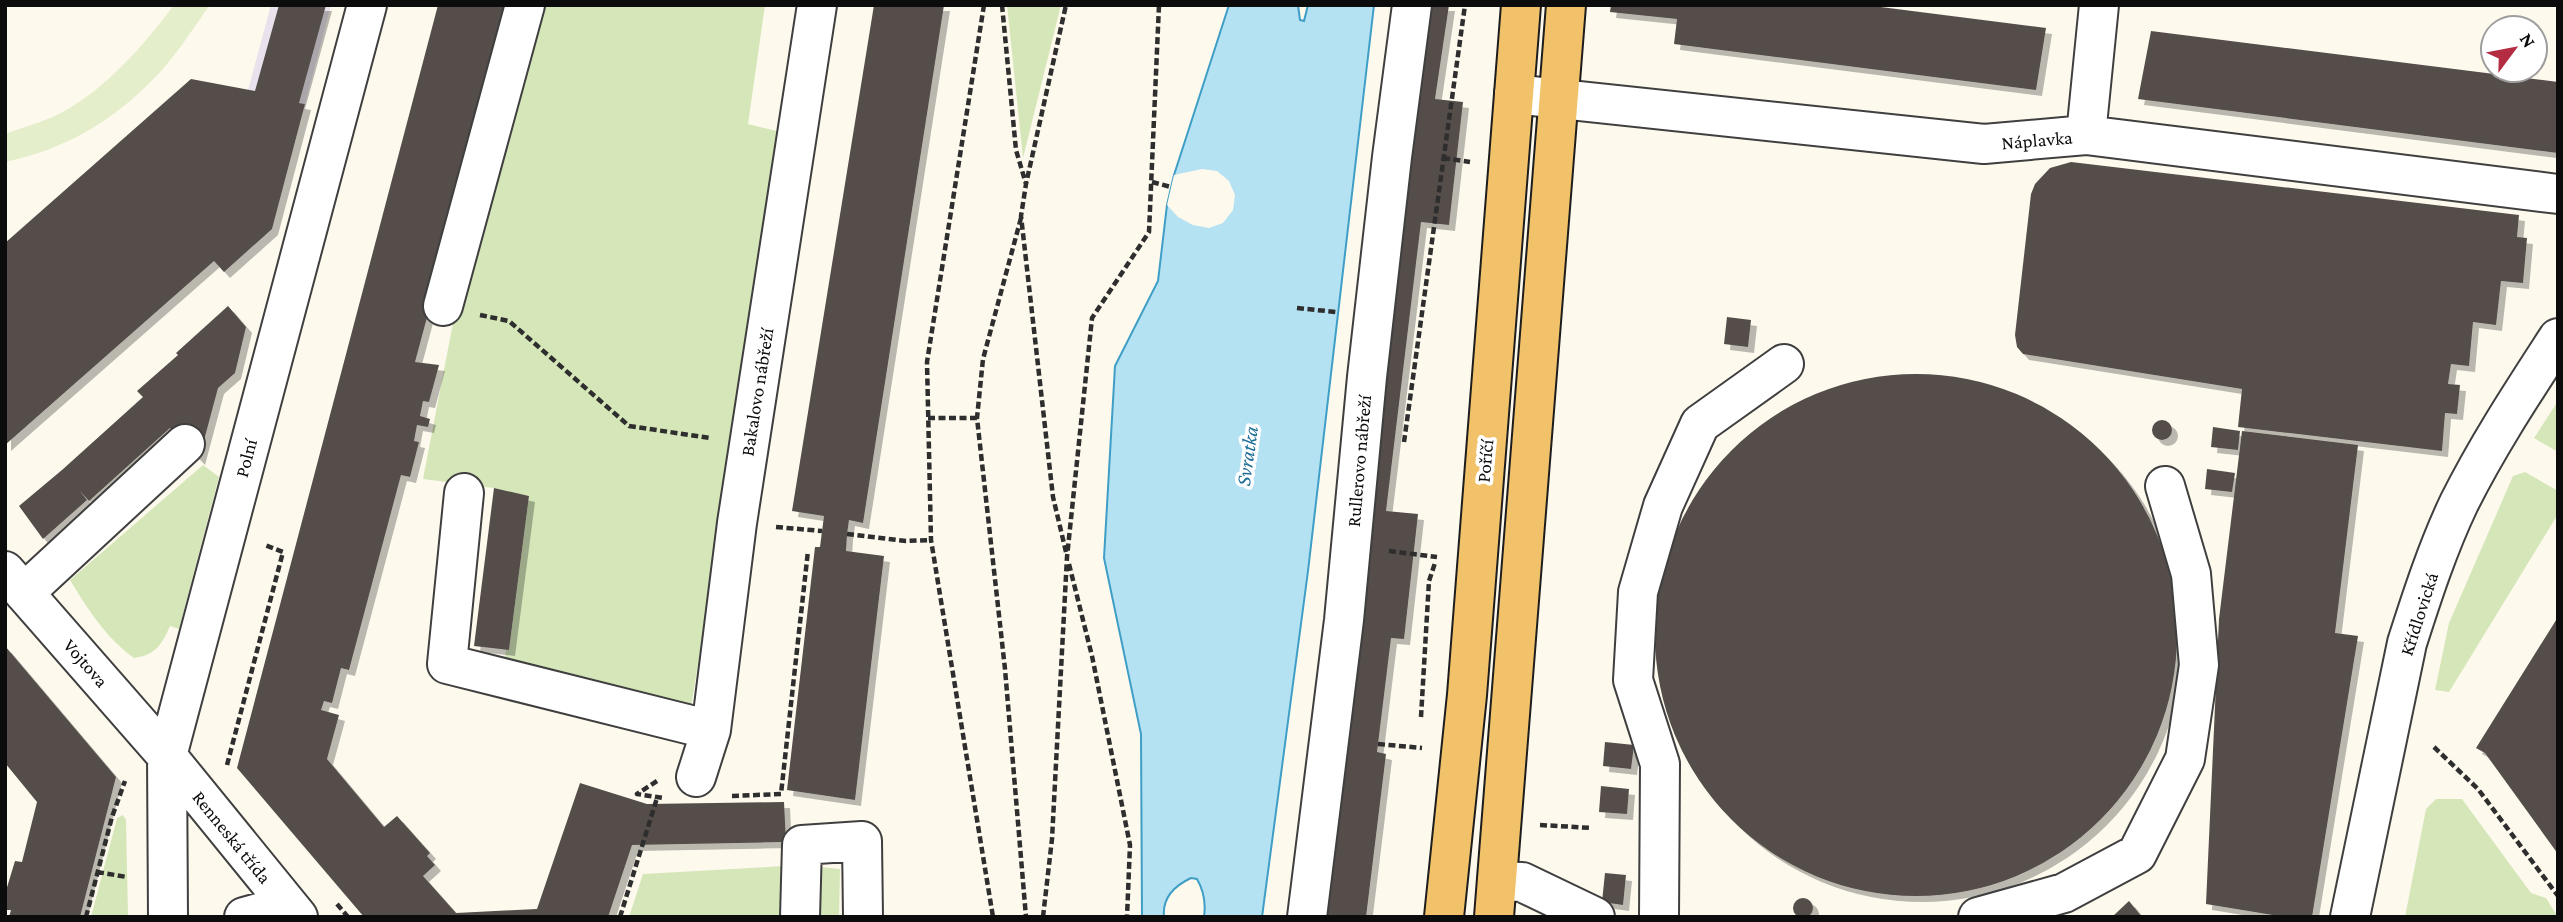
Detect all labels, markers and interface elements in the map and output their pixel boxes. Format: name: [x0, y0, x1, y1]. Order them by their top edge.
north arrow: [2479, 14, 2549, 84]
text: N: [2516, 29, 2540, 51]
street label: Náplavka: [2001, 126, 2074, 154]
street label: Bakalovo nábřeží: [737, 325, 778, 458]
street label: Rullerovo nábřeží: [1343, 393, 1375, 528]
water label: Svratka: [1231, 424, 1263, 488]
street label: Polní: [231, 436, 261, 479]
street label: Poříčí: [1473, 438, 1497, 483]
street label: Křídlovická: [2396, 569, 2442, 658]
street label: Vojtova: [59, 635, 113, 692]
street label: Renneská třída: [188, 786, 276, 888]

